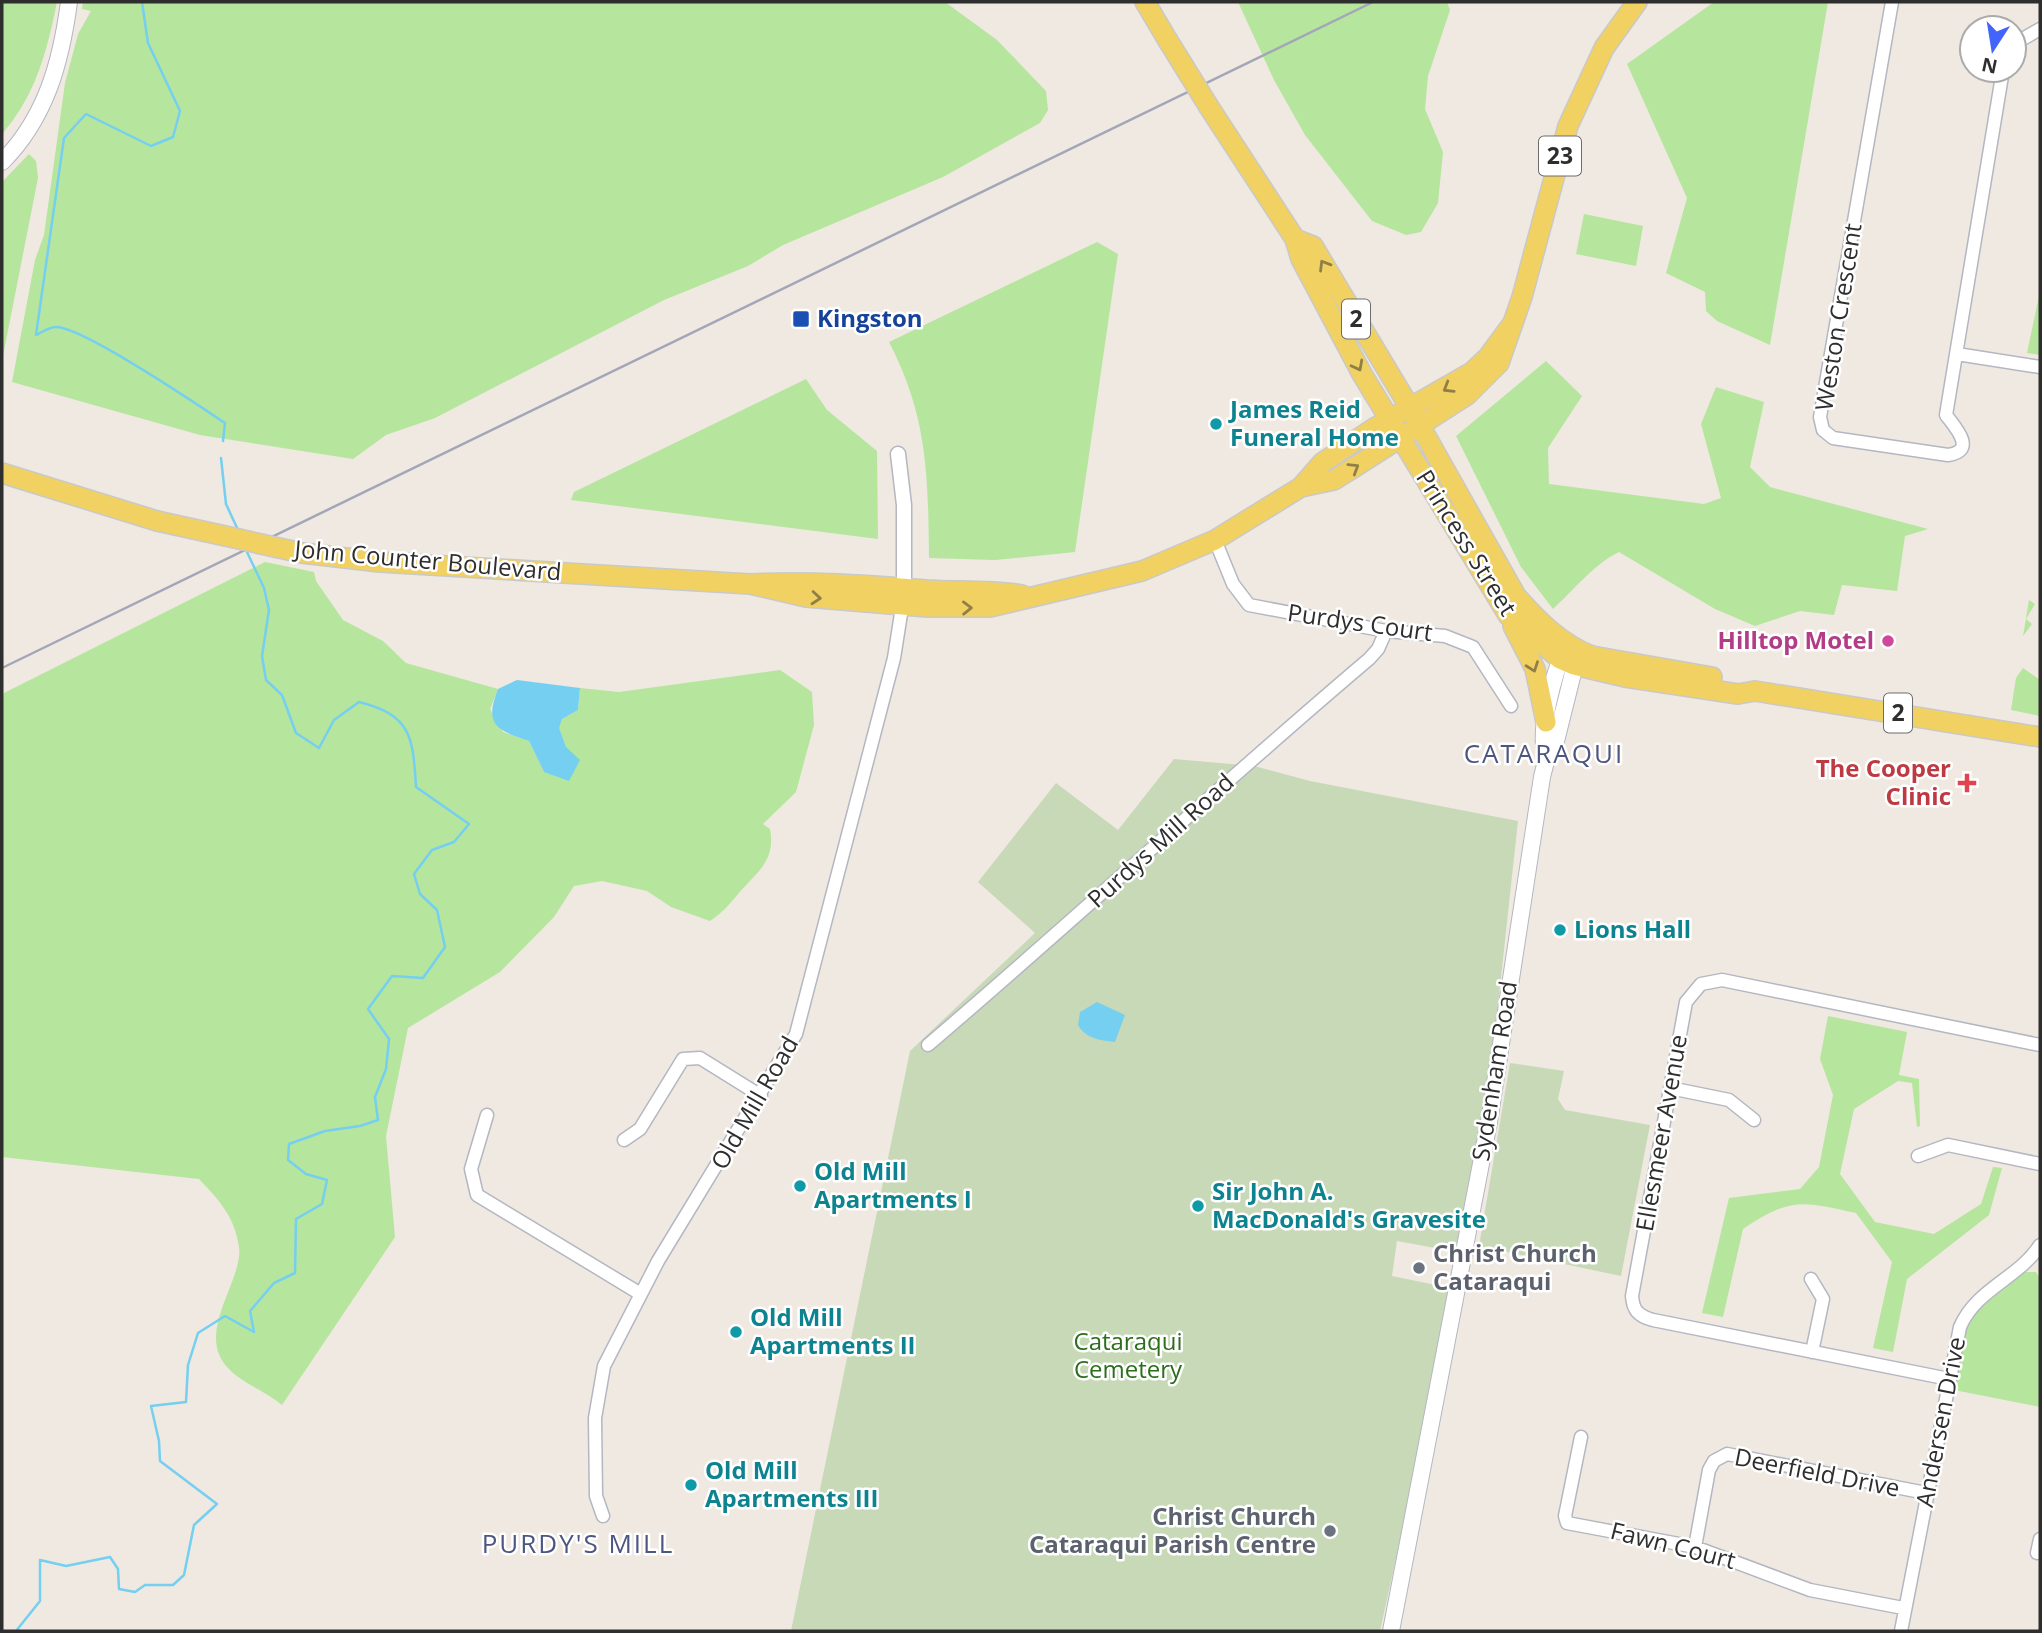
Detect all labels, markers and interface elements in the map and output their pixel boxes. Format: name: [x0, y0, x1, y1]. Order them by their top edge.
north arrow: [1958, 14, 2028, 84]
text: N: [1979, 51, 2000, 80]
road number: 23: [1539, 136, 1581, 176]
street label: Weston Crescent: [1806, 221, 1869, 413]
one-way arrow: [1320, 260, 1333, 273]
road number: 2: [1342, 300, 1370, 338]
place label: Kingston: [817, 301, 923, 334]
marker: Kingston: [791, 309, 811, 329]
one-way arrow: [1350, 359, 1363, 371]
one-way arrow: [1443, 379, 1456, 392]
place label: James Reid Funeral Home: [1228, 392, 1399, 453]
marker: James Reid Funeral Home: [1208, 416, 1224, 432]
one-way arrow: [1346, 463, 1359, 476]
street label: Princess Street: [1409, 463, 1525, 621]
street label: John Counter Boulevard: [291, 531, 563, 588]
one-way arrow: [811, 590, 822, 605]
street label: Purdys Court: [1286, 595, 1435, 648]
one-way arrow: [962, 600, 973, 615]
place label: Hilltop Motel: [1718, 623, 1874, 656]
marker: Hilltop Motel: [1880, 633, 1896, 649]
one-way arrow: [1525, 660, 1539, 672]
road number: 2: [1884, 694, 1912, 733]
district label: CATARAQUI: [1464, 735, 1624, 771]
place label: The Cooper Clinic: [1816, 751, 1951, 812]
street label: Purdys Mill Road: [1080, 765, 1240, 915]
marker: The Cooper Clinic: [1957, 773, 1977, 793]
place label: Lions Hall: [1574, 912, 1691, 945]
marker: Lions Hall: [1552, 922, 1568, 938]
street label: Sydenham Road: [1463, 978, 1524, 1163]
street label: Old Mill Road: [702, 1030, 805, 1175]
street label: Ellesmeer Avenue: [1627, 1032, 1694, 1234]
place label: Old Mill Apartments I: [814, 1154, 972, 1215]
place label: Sir John A. MacDonald's Gravesite: [1212, 1174, 1486, 1235]
marker: Old Mill Apartments I: [792, 1178, 808, 1194]
marker: Sir John A. MacDonald's Gravesite: [1190, 1198, 1206, 1214]
place label: Christ Church Cataraqui: [1433, 1236, 1597, 1297]
marker: Christ Church Cataraqui: [1411, 1260, 1427, 1276]
place label: Old Mill Apartments II: [750, 1300, 916, 1361]
marker: Old Mill Apartments II: [728, 1324, 744, 1340]
park label: Cataraqui Cemetery: [1074, 1324, 1183, 1385]
street label: Andersen Drive: [1907, 1334, 1972, 1510]
street label: Deerfield Drive: [1732, 1439, 1903, 1504]
place label: Old Mill Apartments III: [705, 1453, 879, 1514]
marker: Old Mill Apartments III: [683, 1477, 699, 1493]
place label: Christ Church Cataraqui Parish Centre: [1029, 1499, 1316, 1560]
street label: Fawn Court: [1607, 1513, 1739, 1576]
marker: Christ Church Cataraqui Parish Centre: [1322, 1523, 1338, 1539]
district label: PURDY'S MILL: [482, 1525, 674, 1561]

